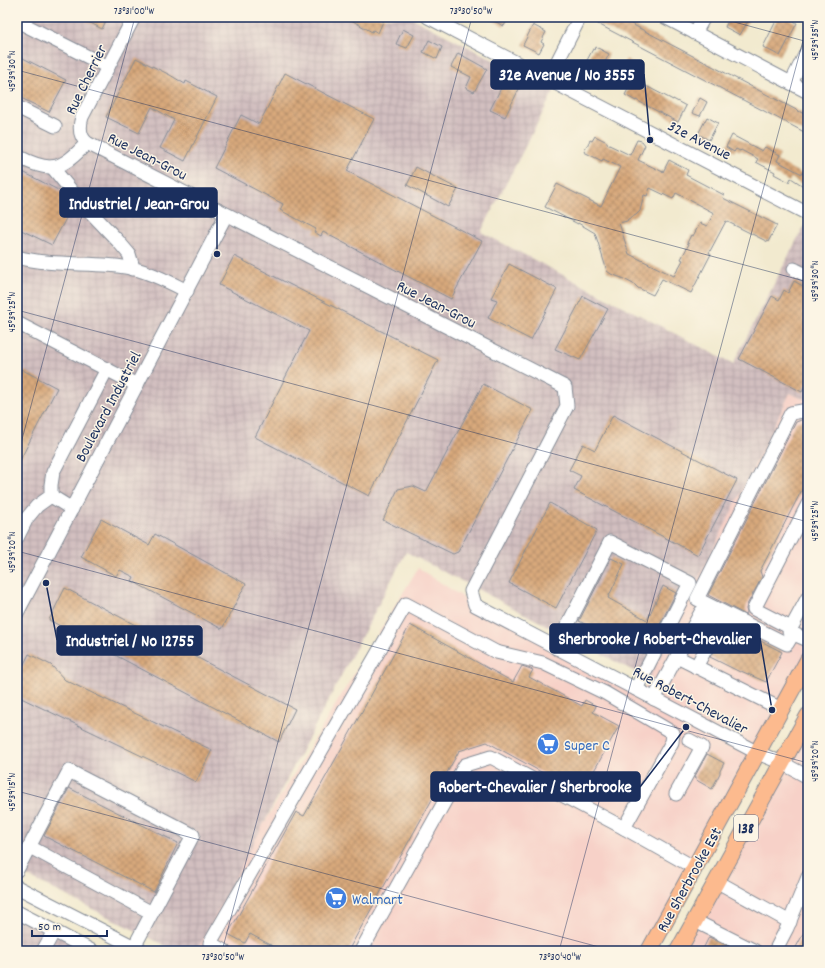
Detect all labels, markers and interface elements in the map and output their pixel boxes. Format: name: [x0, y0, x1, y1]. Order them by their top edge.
text: 73°31'00"W: [114, 5, 154, 19]
text: 73°30'50"W: [450, 5, 493, 19]
text: 45°39'35"N: [809, 20, 823, 60]
street label: Rue Cherrier: [60, 41, 114, 119]
text: 45°39'30"N: [6, 50, 20, 92]
callout: 32e Avenue / No 3555: [491, 60, 644, 89]
text: 32e Avenue / No 3555: [499, 65, 635, 89]
street label: 32e Avenue: [663, 115, 735, 167]
street label: Rue Jean-Grou: [103, 127, 191, 187]
callout: Industriel / Jean-Grou: [60, 188, 217, 217]
text: Industriel / Jean-Grou: [69, 194, 209, 218]
text: 45°39'30"N: [809, 260, 823, 302]
street label: Rue Jean-Grou: [392, 275, 480, 335]
text: 45°39'25"N: [6, 292, 20, 332]
street label: Boulevard Industriel: [70, 347, 148, 467]
text: 45°39'25"N: [809, 501, 823, 541]
text: 45°39'20"N: [6, 531, 20, 573]
callout: Sherbrooke / Robert-Chevalier: [550, 624, 760, 653]
callout: Industriel / No 12755: [57, 626, 202, 655]
text: Sherbrooke / Robert-Chevalier: [558, 629, 753, 653]
text: Industriel / No 12755: [66, 631, 194, 655]
street label: Rue Robert-Chevalier: [628, 661, 752, 741]
supermarket icon: Super C: [535, 731, 561, 757]
place label: Super C: [564, 735, 610, 758]
text: 45°39'20"N: [809, 740, 823, 782]
callout: Robert-Chevalier / Sherbrooke: [431, 772, 640, 801]
text: 45°39'15"N: [6, 773, 20, 811]
text: Robert-Chevalier / Sherbrooke: [438, 777, 632, 801]
road number: 138: [734, 815, 758, 841]
street label: Rue Sherbrooke Est: [652, 823, 729, 937]
supermarket icon: Walmart: [323, 885, 349, 911]
place label: Walmart: [352, 889, 403, 912]
scale bar: [32, 912, 107, 938]
text: 50 m: [38, 919, 61, 936]
text: 73°30'50"W: [202, 951, 245, 965]
text: 73°30'40"W: [539, 951, 581, 965]

